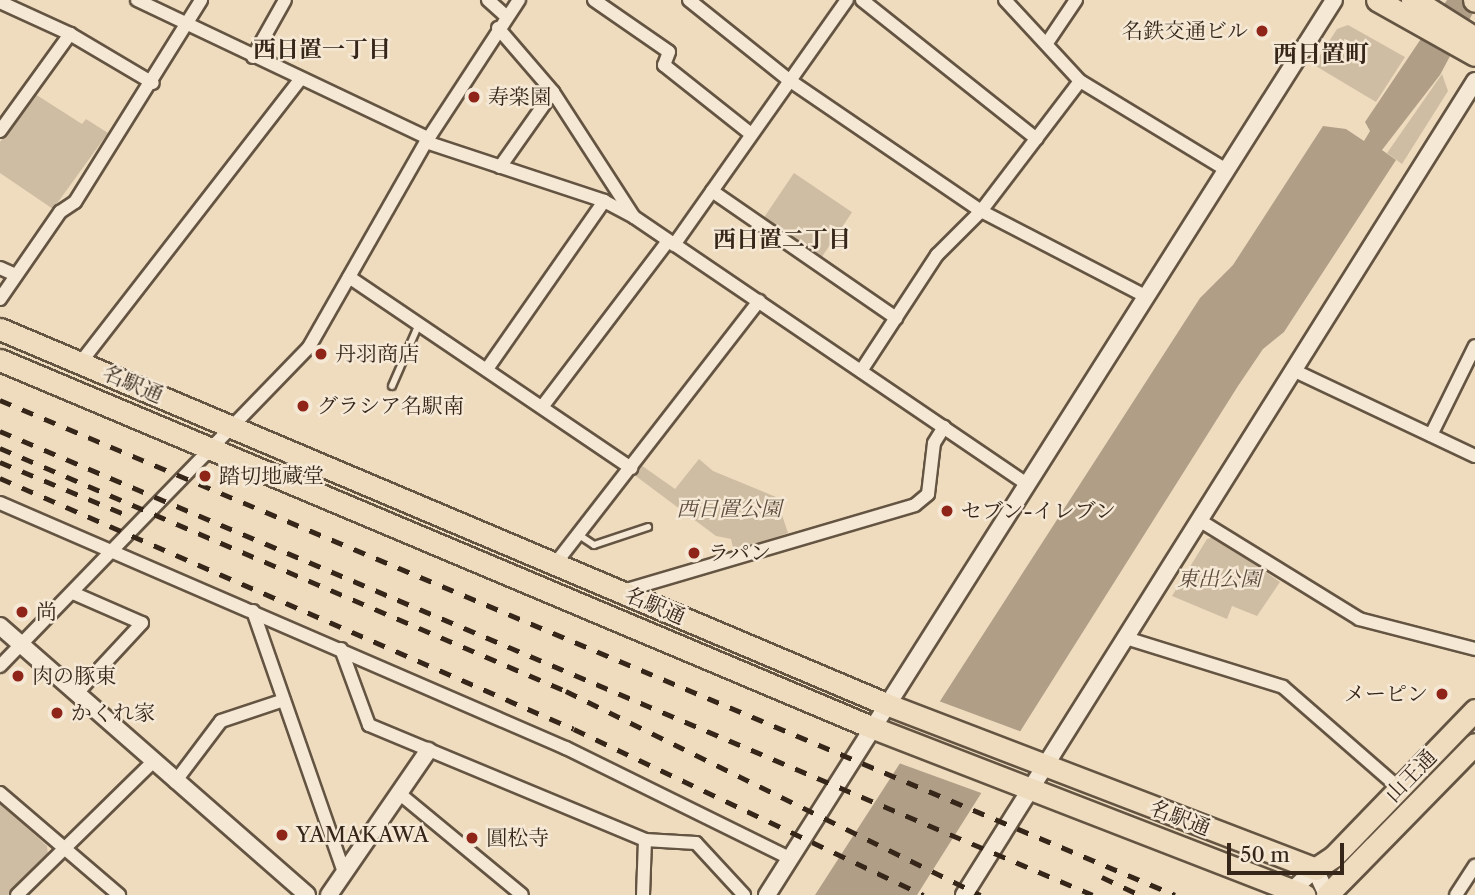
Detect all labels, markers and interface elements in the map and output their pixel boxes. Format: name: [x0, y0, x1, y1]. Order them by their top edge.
place label: 名鉄交通ビル: [1122, 18, 1248, 44]
marker: 名鉄交通ビル: [1254, 23, 1270, 39]
district label: 西日置一丁目: [253, 35, 391, 63]
district label: 西日置町: [1273, 40, 1369, 68]
place label: 寿楽園: [488, 84, 551, 110]
marker: 寿楽園: [466, 89, 482, 105]
district label: 西日置二丁目: [713, 225, 851, 253]
place label: 丹羽商店: [335, 341, 419, 367]
marker: 丹羽商店: [313, 346, 329, 362]
street label: 名駅通: [99, 360, 167, 408]
place label: グラシア名駅南: [317, 393, 464, 419]
marker: グラシア名駅南: [295, 398, 311, 414]
place label: 踏切地蔵堂: [219, 463, 324, 489]
marker: 踏切地蔵堂: [197, 468, 213, 484]
park label: 西日置公園: [677, 496, 781, 522]
place label: セブン-イレブン: [961, 498, 1118, 524]
marker: セブン-イレブン: [939, 503, 955, 519]
place label: ラパン: [708, 540, 771, 566]
marker: ラパン: [686, 545, 702, 561]
park label: 東出公園: [1177, 566, 1261, 592]
street label: 名駅通: [621, 582, 689, 630]
place label: 尚: [36, 599, 57, 625]
marker: 尚: [14, 604, 30, 620]
place label: 肉の豚東: [32, 663, 116, 689]
marker: 肉の豚東: [10, 668, 26, 684]
place label: メーピン: [1344, 681, 1428, 707]
marker: メーピン: [1434, 686, 1450, 702]
place label: かくれ家: [71, 700, 155, 726]
marker: かくれ家: [49, 705, 65, 721]
street label: 山王通: [1380, 745, 1442, 807]
street label: 名駅通: [1146, 795, 1214, 841]
place label: YAMAKAWA: [296, 822, 429, 848]
place label: 圓松寺: [486, 825, 549, 851]
marker: YAMAKAWA: [274, 827, 290, 843]
scale bar: [1230, 828, 1347, 872]
marker: 圓松寺: [464, 830, 480, 846]
text: 50 m: [1240, 842, 1290, 867]

